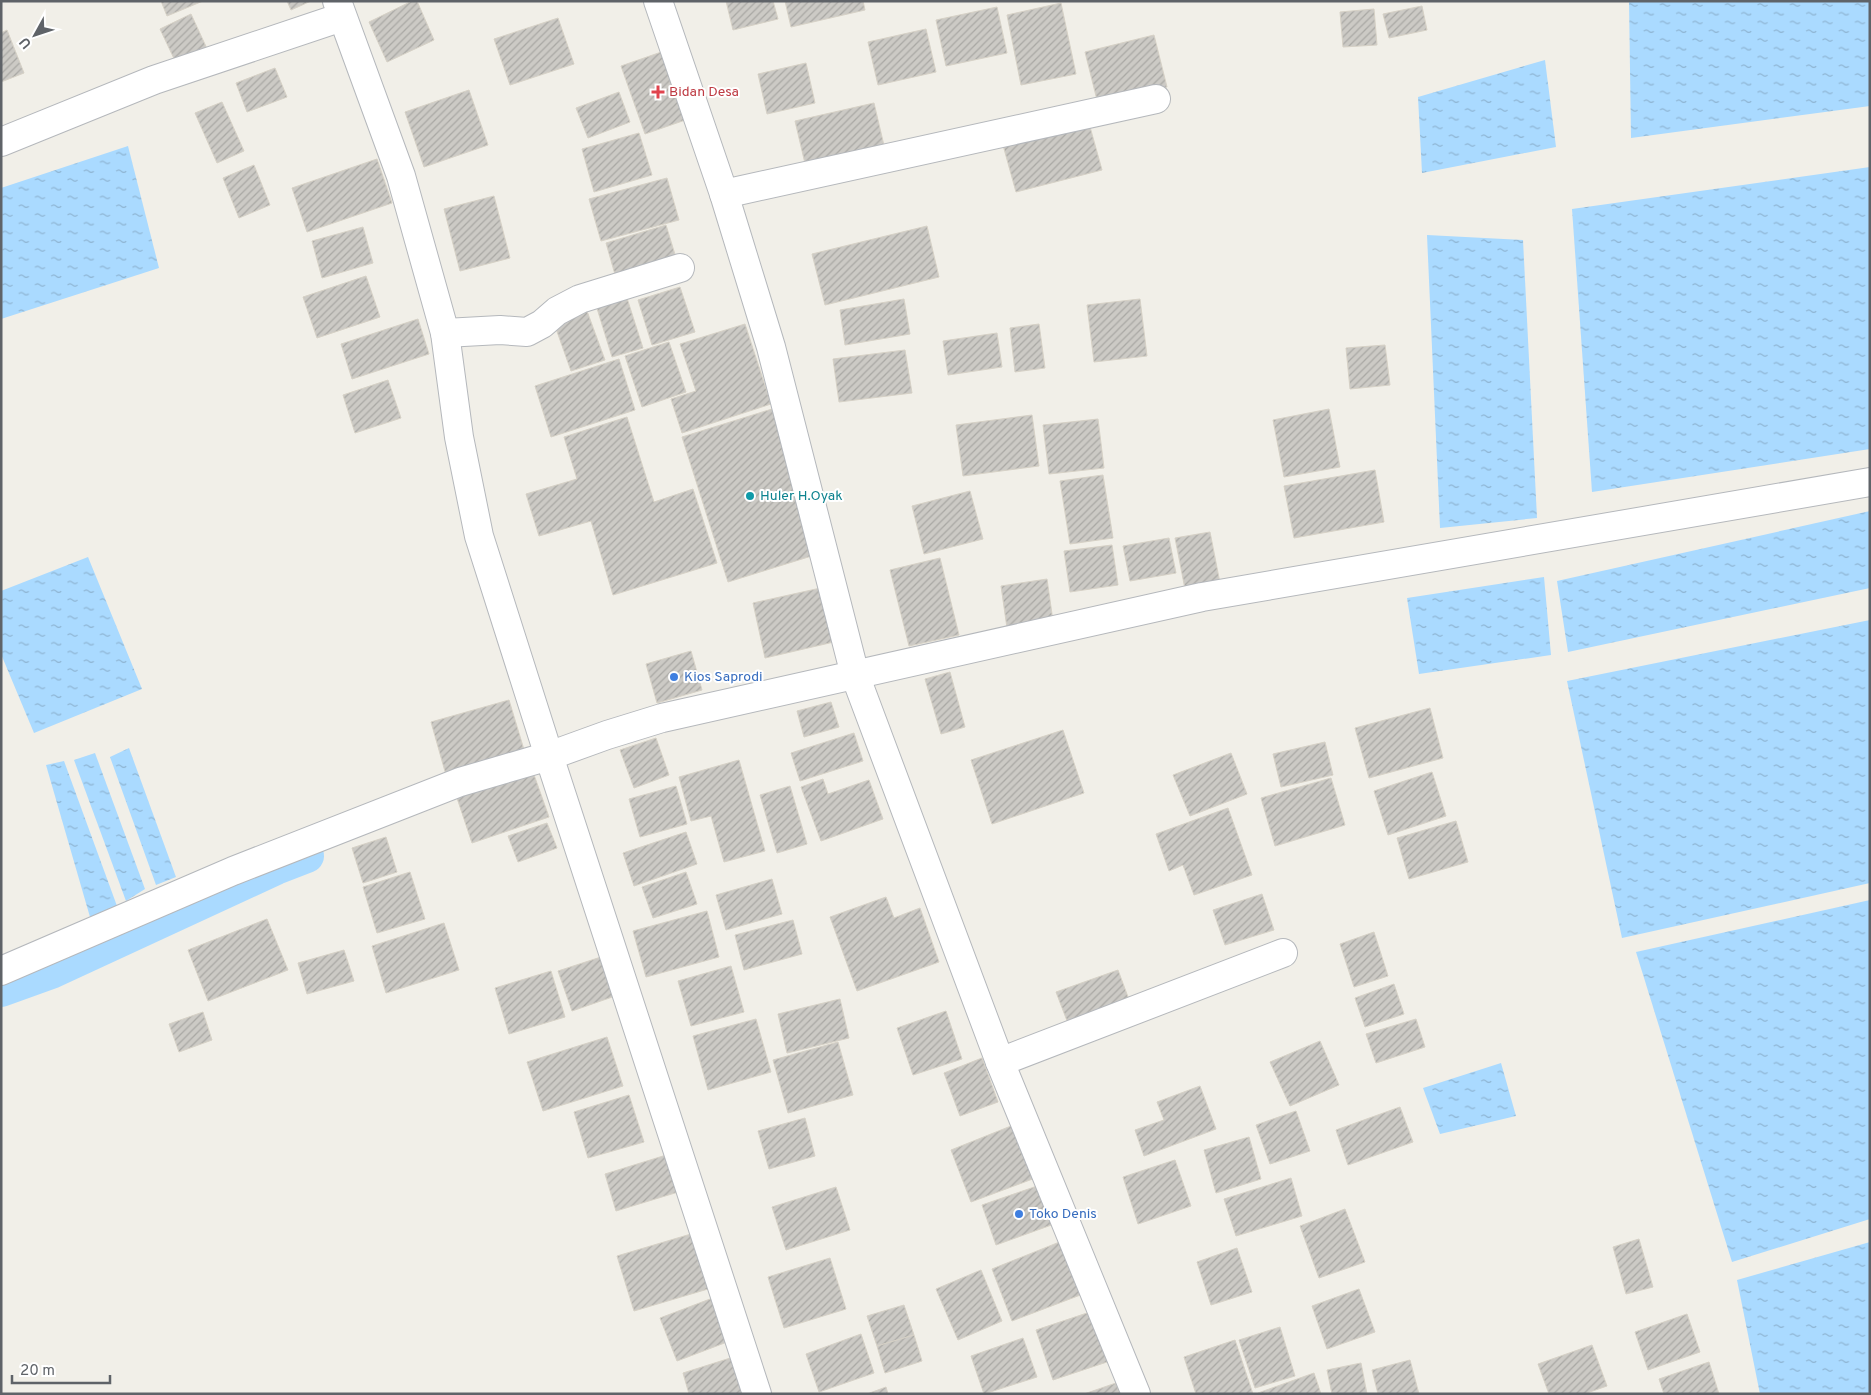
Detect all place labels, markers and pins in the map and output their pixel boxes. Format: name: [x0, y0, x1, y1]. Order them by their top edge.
place label: Bidan Desa: [669, 84, 739, 101]
marker: Bidan Desa: [651, 85, 665, 99]
place label: Huler H.Oyak: [760, 488, 843, 505]
marker: Huler H.Oyak: [744, 490, 756, 502]
place label: Kios Saprodi: [684, 669, 763, 686]
marker: Kios Saprodi: [668, 671, 680, 683]
place label: Toko Denis: [1029, 1206, 1097, 1223]
marker: Toko Denis: [1013, 1208, 1025, 1220]

